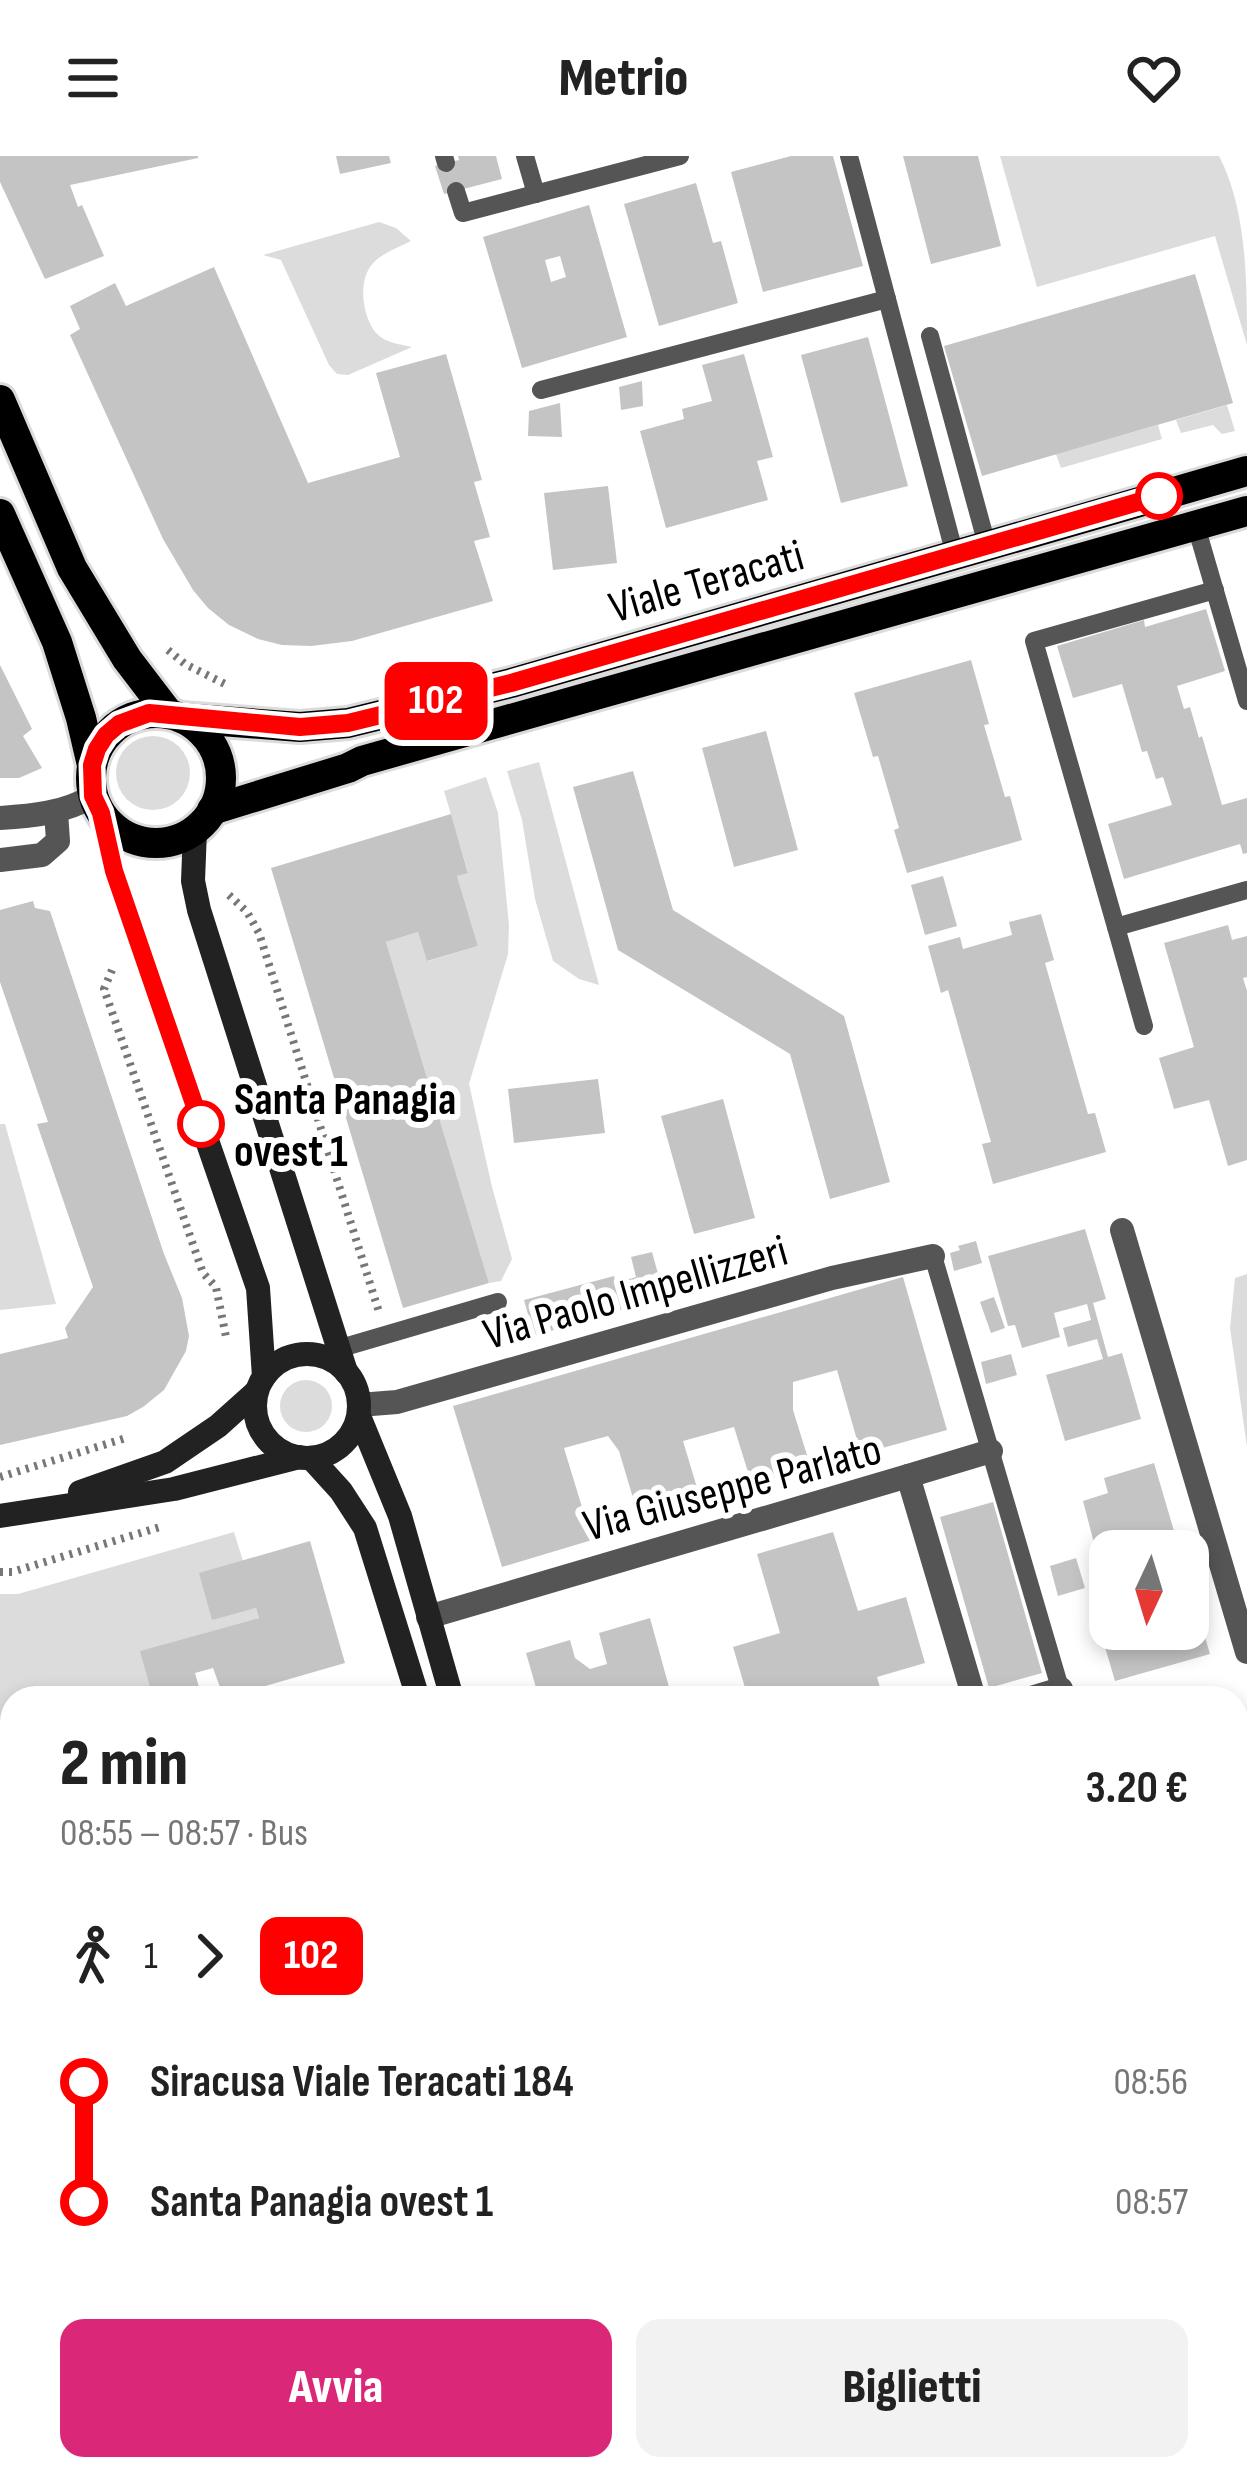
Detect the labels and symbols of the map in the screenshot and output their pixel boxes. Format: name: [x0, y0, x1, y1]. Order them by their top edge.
unlabelled marker: [1137, 474, 1181, 518]
street label: Viale Teracati: [603, 528, 810, 636]
line badge: 102: [367, 662, 505, 740]
place label: Santa Panagia ovest 1: [234, 1073, 456, 1180]
marker: Santa Panagia ovest 1: [179, 1102, 223, 1146]
street label: Via Paolo Impellizzeri: [477, 1224, 794, 1363]
street label: Via Giuseppe Parlato: [578, 1422, 888, 1555]
north arrow: [1089, 1530, 1209, 1650]

